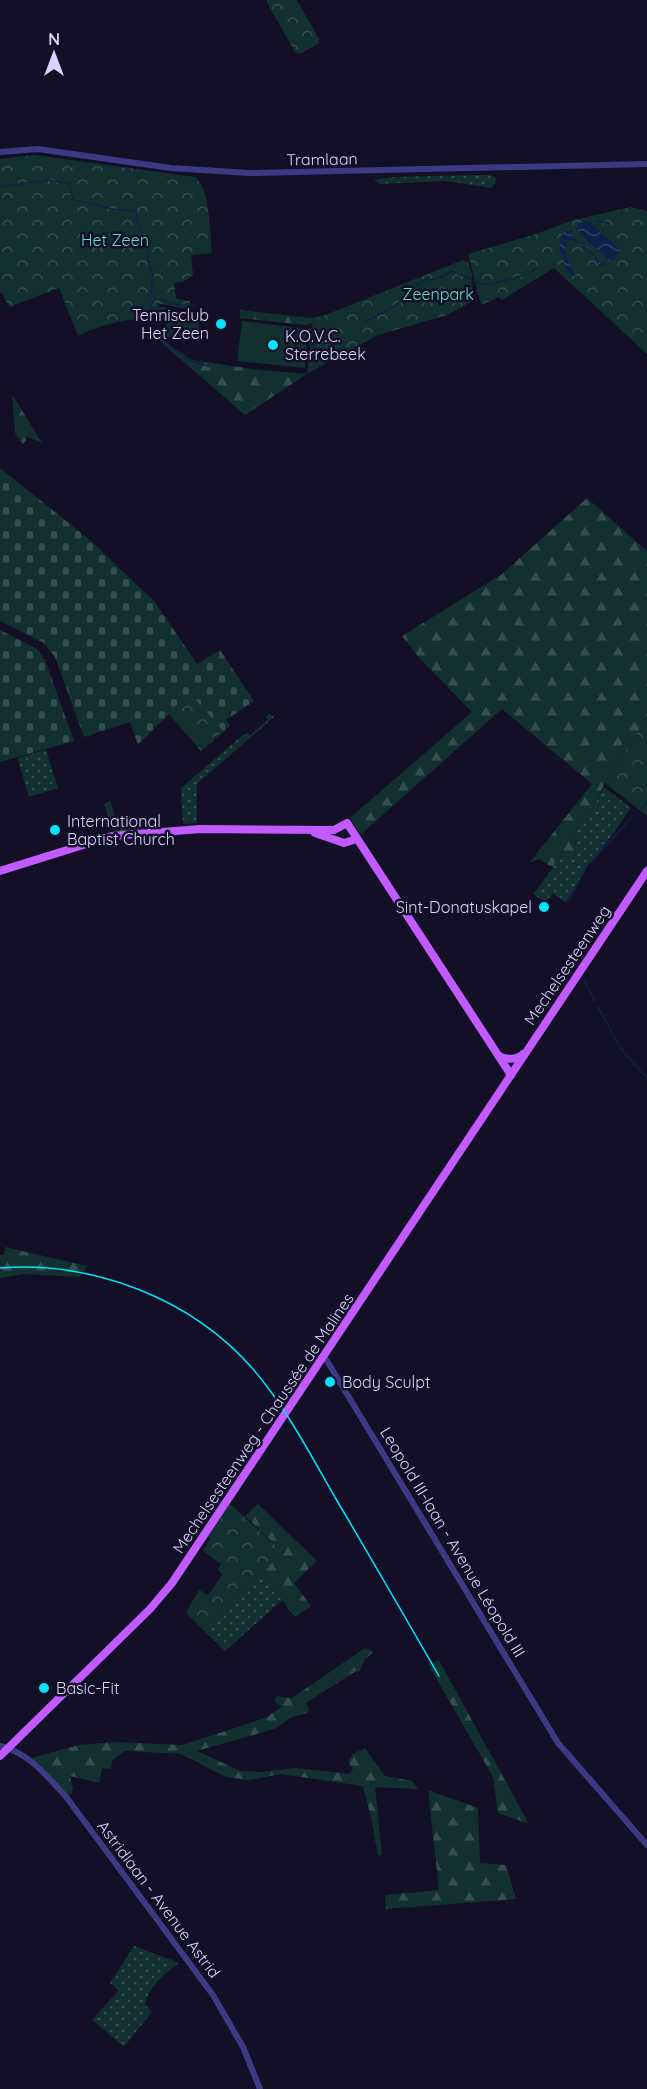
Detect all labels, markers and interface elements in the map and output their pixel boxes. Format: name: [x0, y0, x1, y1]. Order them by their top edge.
north arrow: [24, 24, 84, 84]
text: N: [48, 29, 60, 49]
street label: Tramlaan: [286, 148, 358, 170]
park label: Het Zeen: [81, 230, 149, 250]
park label: Zeenpark: [402, 284, 474, 304]
place label: Tennisclub Het Zeen: [132, 305, 209, 343]
marker: Tennisclub Het Zeen: [214, 317, 228, 331]
place label: K.O.V.C. Sterrebeek: [285, 326, 366, 364]
marker: K.O.V.C. Sterrebeek: [266, 338, 280, 352]
place label: International Baptist Church: [67, 811, 175, 849]
marker: International Baptist Church: [48, 823, 62, 837]
place label: Sint-Donatuskapel: [396, 897, 532, 917]
marker: Sint-Donatuskapel: [537, 900, 551, 914]
street label: Mechelsesteenweg: [520, 901, 614, 1029]
street label: Mechelsesteenweg - Chaussée de Malines: [168, 1289, 358, 1557]
place label: Body Sculpt: [342, 1372, 430, 1392]
marker: Body Sculpt: [323, 1375, 337, 1389]
street label: Leopold III-laan - Avenue Léopold III: [376, 1423, 530, 1661]
place label: Basic-Fit: [56, 1678, 119, 1698]
marker: Basic-Fit: [37, 1681, 51, 1695]
street label: Astridlaan - Avenue Astrid: [93, 1816, 225, 1982]

